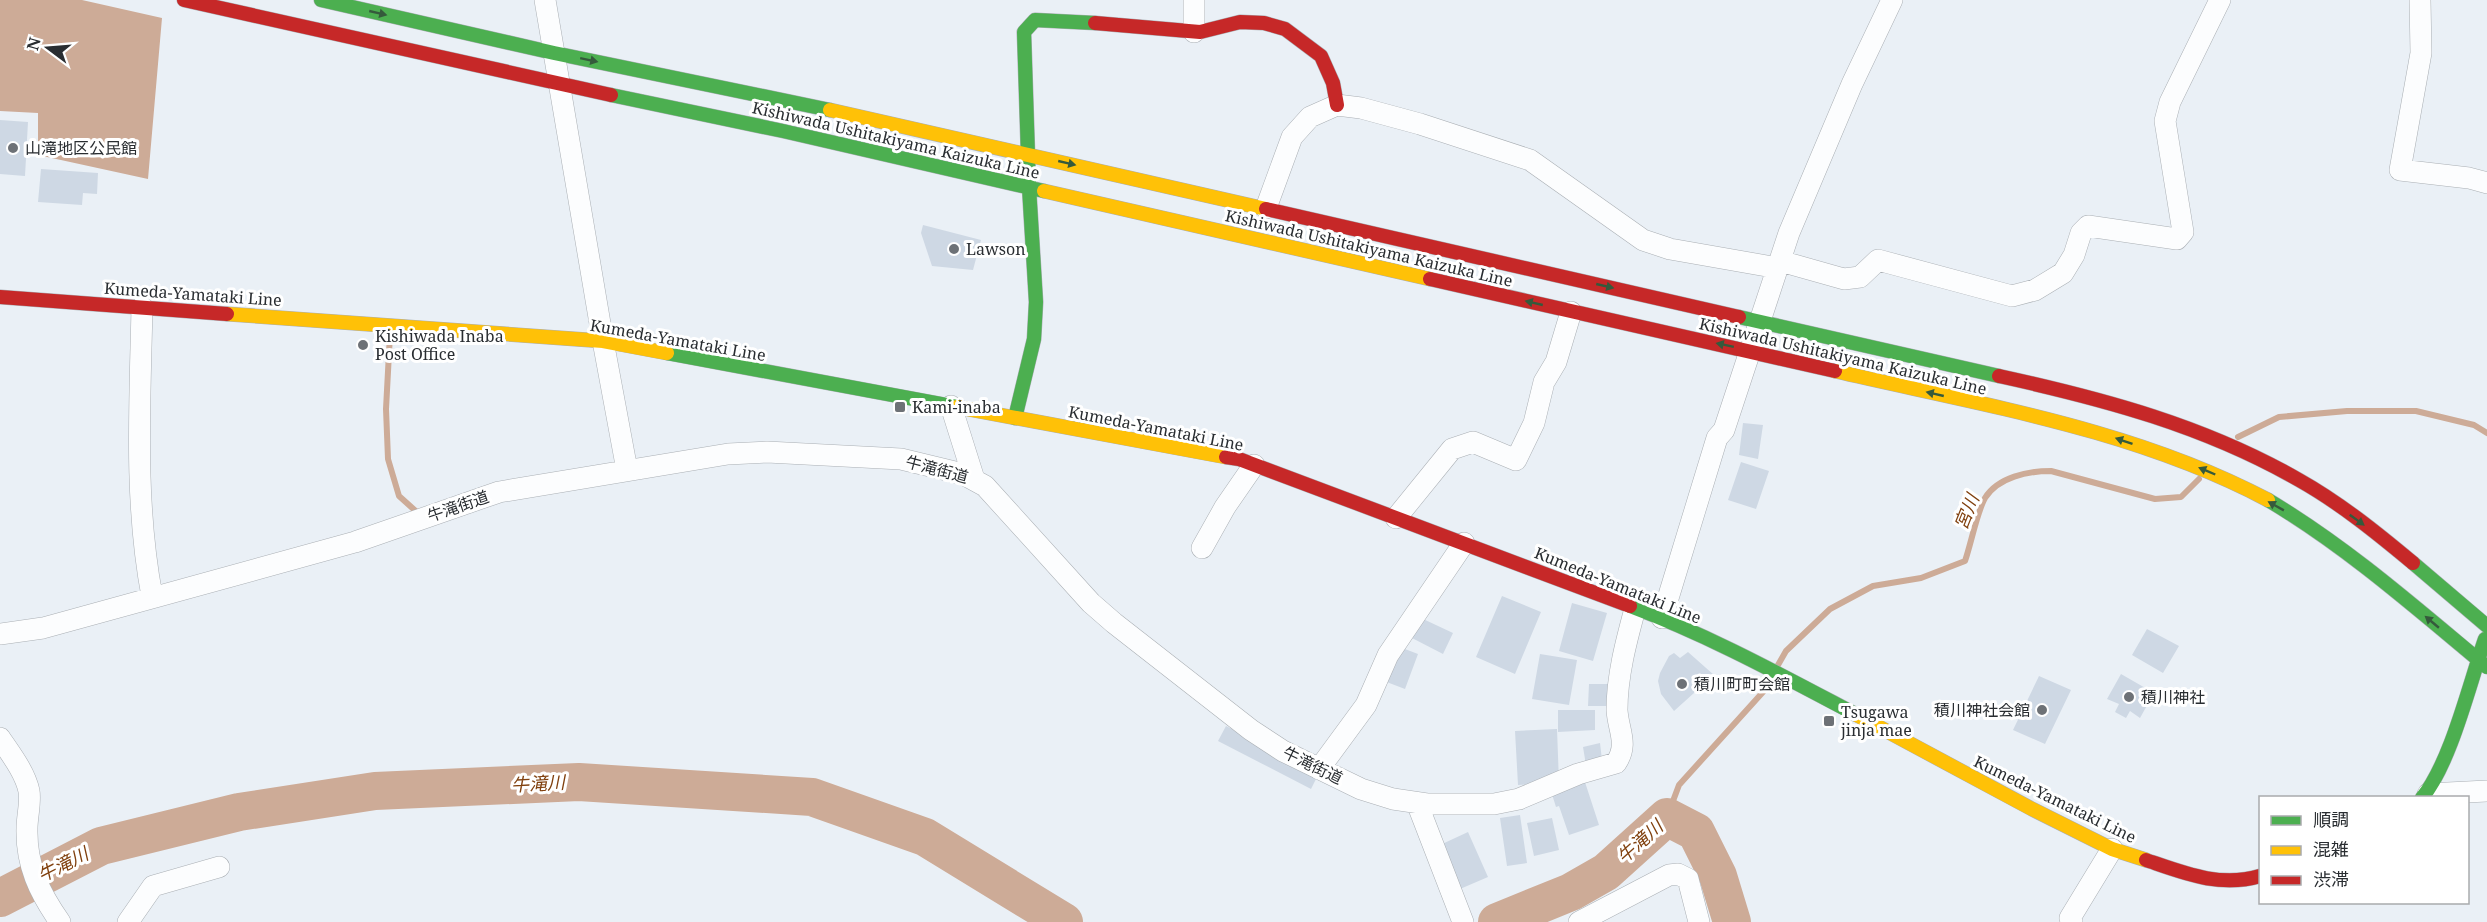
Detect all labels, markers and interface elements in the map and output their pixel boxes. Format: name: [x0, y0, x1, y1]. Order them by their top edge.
one-way arrow: [369, 9, 388, 18]
north arrow: [18, 18, 78, 78]
text: N: [21, 34, 46, 53]
one-way arrow: [579, 56, 598, 65]
street label: Kishiwada Ushitakiyama Kaizuka Line: [750, 96, 1042, 184]
place label: 山滝地区公民館: [25, 137, 137, 159]
marker: 山滝地区公民館: [6, 141, 20, 155]
one-way arrow: [1057, 159, 1076, 169]
street label: Kishiwada Ushitakiyama Kaizuka Line: [1223, 204, 1515, 292]
place label: Lawson: [966, 238, 1026, 260]
marker: Lawson: [947, 242, 961, 256]
street label: Kumeda-Yamataki Line: [103, 277, 283, 311]
one-way arrow: [1596, 282, 1615, 291]
one-way arrow: [1525, 298, 1544, 307]
street label: Kishiwada Ushitakiyama Kaizuka Line: [1697, 312, 1989, 400]
street label: Kumeda-Yamataki Line: [588, 314, 768, 366]
place label: Kishiwada Inaba Post Office: [375, 325, 504, 365]
marker: Kishiwada Inaba Post Office: [356, 338, 370, 352]
one-way arrow: [1715, 340, 1734, 350]
one-way arrow: [1925, 389, 1944, 398]
place label: Kami-inaba: [912, 396, 1001, 418]
marker: Kami-inaba: [893, 400, 907, 414]
street label: Kumeda-Yamataki Line: [1067, 400, 1245, 456]
one-way arrow: [2115, 436, 2133, 446]
street label: 牛滝街道: [903, 450, 971, 488]
one-way arrow: [2197, 466, 2215, 476]
street label: 牛滝街道: [424, 485, 492, 527]
water label: 宮川: [1948, 489, 1985, 533]
one-way arrow: [2267, 501, 2284, 511]
one-way arrow: [2350, 513, 2365, 525]
street label: Kumeda-Yamataki Line: [1531, 541, 1705, 629]
one-way arrow: [2424, 615, 2440, 628]
place label: 積川町町会館: [1694, 673, 1790, 695]
marker: 積川町町会館: [1675, 677, 1689, 691]
place label: 積川神社: [2141, 686, 2205, 708]
marker: 積川神社: [2122, 690, 2136, 704]
place label: 積川神社会館: [1934, 699, 2030, 721]
place label: Tsugawa jinja mae: [1840, 701, 1912, 741]
marker: 積川神社会館: [2035, 703, 2049, 717]
marker: Tsugawa jinja mae: [1822, 714, 1836, 728]
street label: 牛滝街道: [1279, 741, 1347, 789]
street label: Kumeda-Yamataki Line: [1970, 750, 2140, 848]
water label: 牛滝川: [510, 770, 568, 796]
legend: [2259, 796, 2469, 904]
text: 順調: [2313, 807, 2349, 831]
water label: 牛滝川: [1611, 813, 1669, 868]
text: 混雑: [2313, 837, 2349, 861]
water label: 牛滝川: [33, 840, 94, 887]
text: 渋滞: [2313, 867, 2349, 891]

